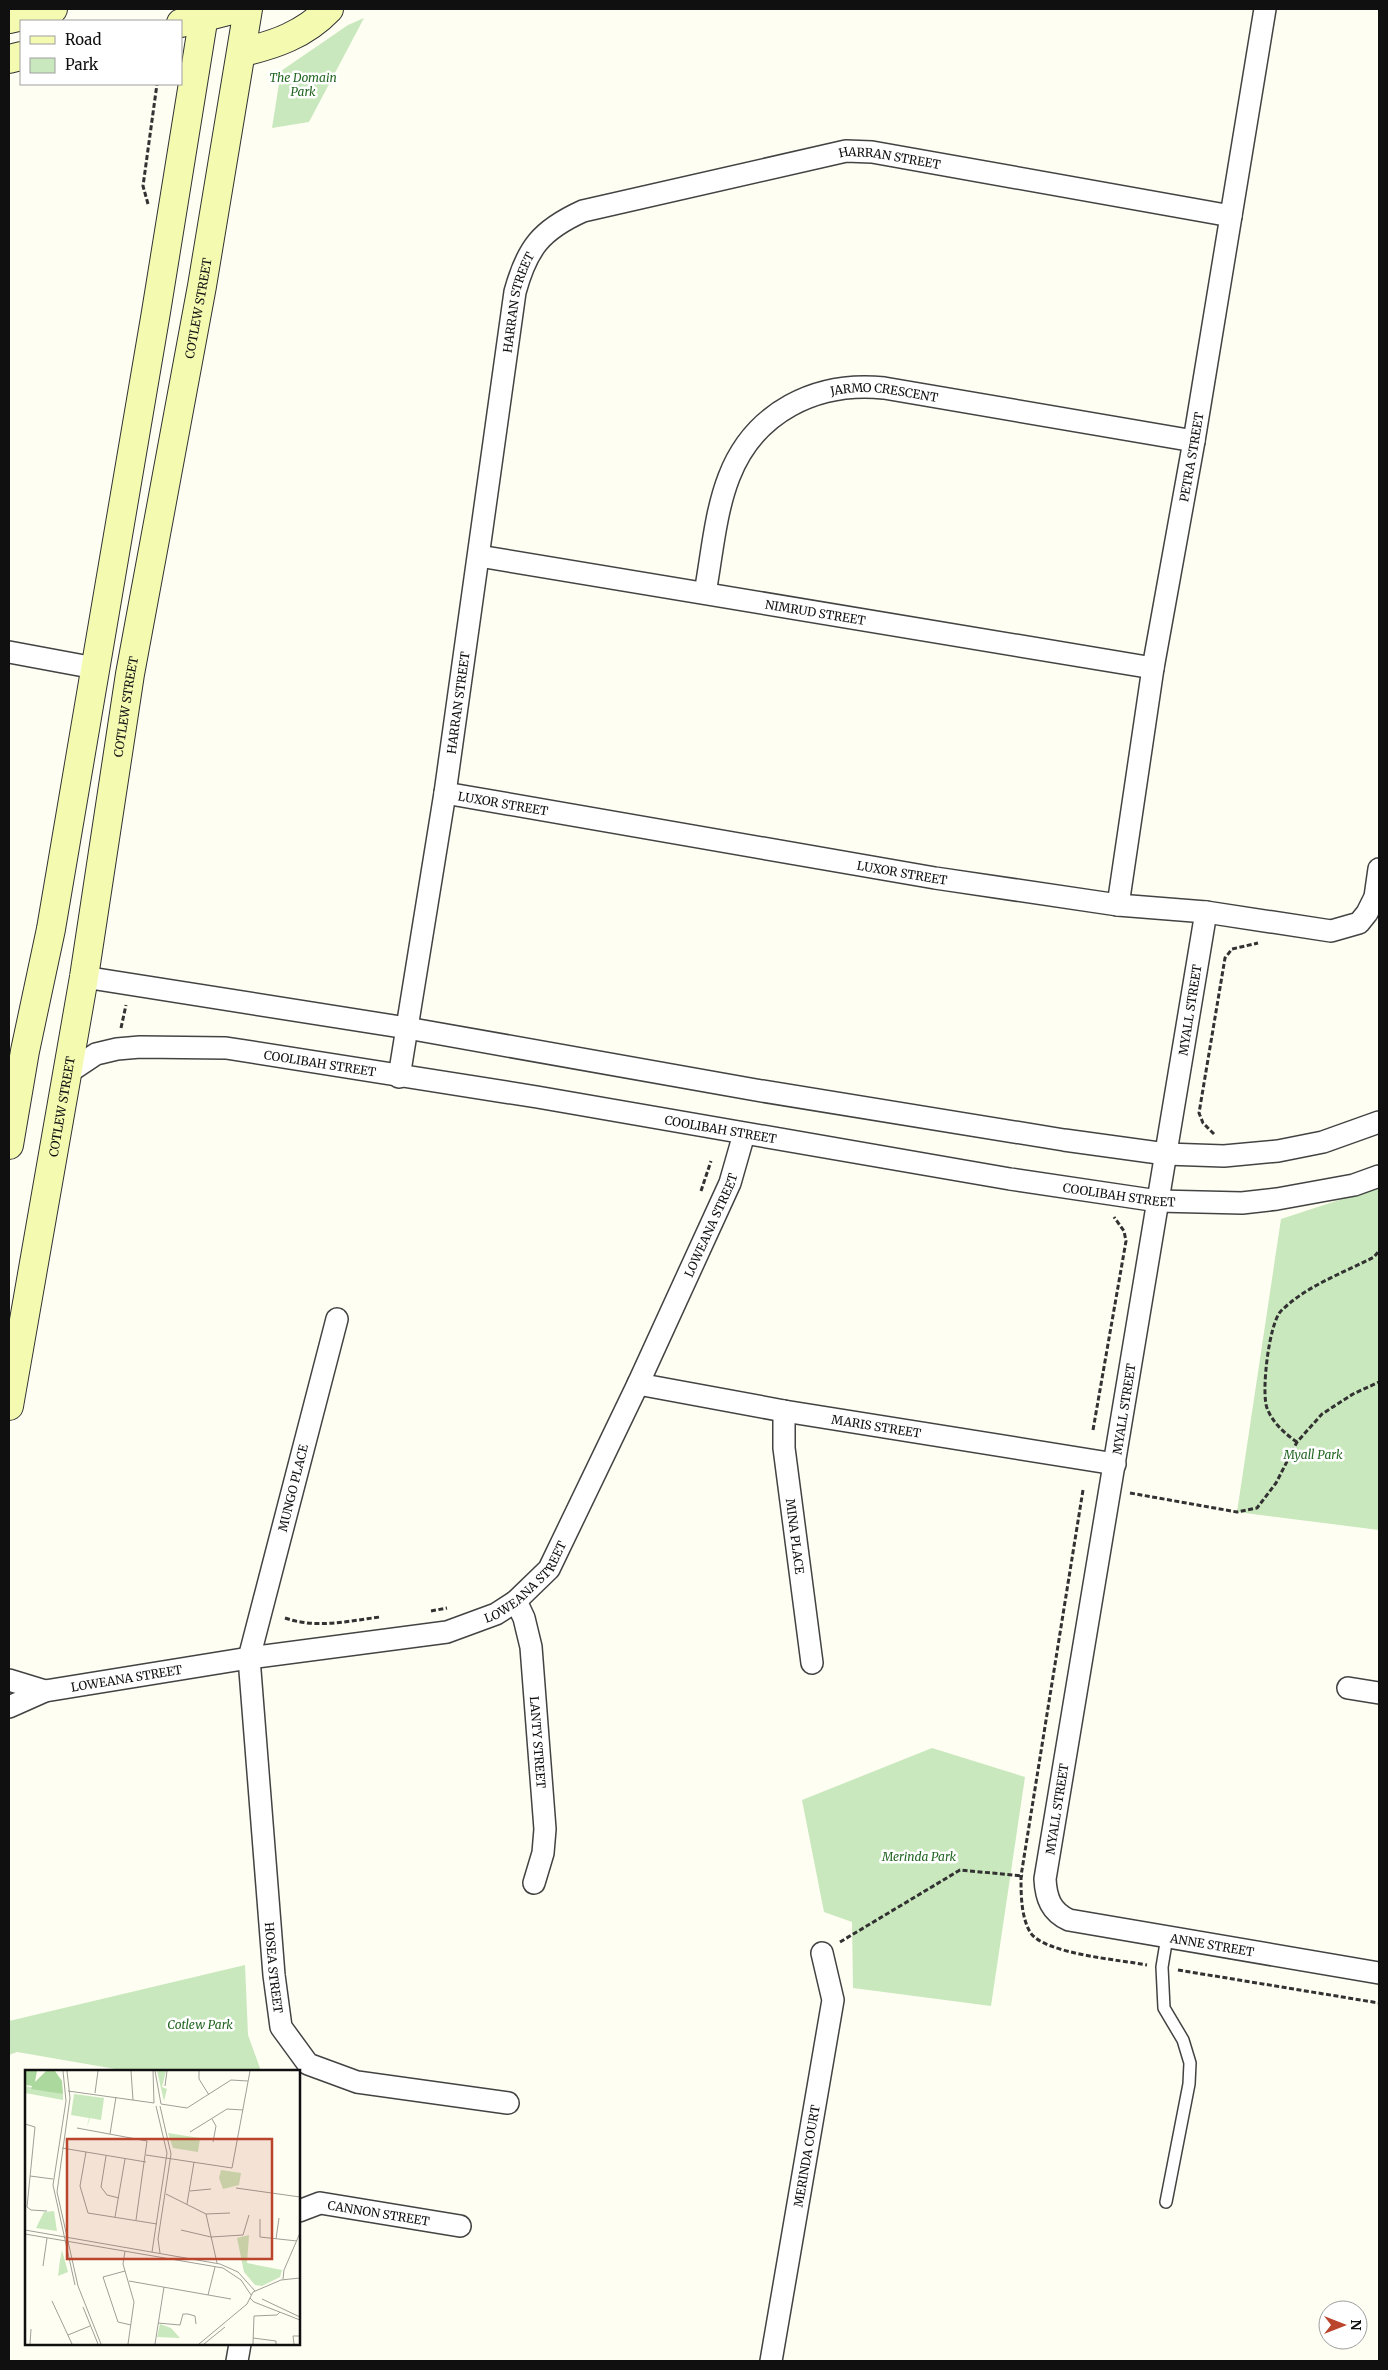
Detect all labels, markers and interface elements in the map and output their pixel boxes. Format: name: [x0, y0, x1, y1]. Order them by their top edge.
legend: [20, 20, 182, 85]
text: Road: [65, 30, 101, 49]
text: Park: [65, 55, 99, 74]
park label: The Domain Park: [269, 70, 337, 99]
street label: HARRAN STREET: [837, 143, 943, 172]
street label: HARRAN STREET: [499, 249, 537, 354]
street label: COTLEW STREET: [181, 256, 214, 360]
street label: JARMO CRESCENT: [828, 379, 940, 405]
street label: PETRA STREET: [1176, 410, 1206, 503]
street label: NIMRUD STREET: [764, 596, 867, 628]
street label: HARRAN STREET: [443, 650, 472, 755]
street label: COTLEW STREET: [110, 654, 141, 758]
street label: LUXOR STREET: [457, 788, 550, 818]
street label: LUXOR STREET: [856, 857, 949, 887]
street label: MYALL STREET: [1175, 963, 1205, 1057]
street label: COOLIBAH STREET: [263, 1047, 378, 1079]
street label: COTLEW STREET: [45, 1054, 78, 1158]
street label: COOLIBAH STREET: [664, 1112, 778, 1146]
street label: LOWEANA STREET: [681, 1171, 740, 1279]
street label: COOLIBAH STREET: [1062, 1179, 1176, 1209]
street label: MYALL STREET: [1109, 1362, 1139, 1456]
street label: MARIS STREET: [830, 1411, 923, 1440]
street label: MUNGO PLACE: [275, 1442, 311, 1533]
park label: Myall Park: [1282, 1447, 1343, 1462]
street label: MINA PLACE: [783, 1498, 808, 1575]
street label: LOWEANA STREET: [482, 1538, 569, 1625]
street label: LOWEANA STREET: [70, 1661, 184, 1694]
street label: LANTY STREET: [527, 1695, 549, 1789]
street label: MYALL STREET: [1042, 1762, 1072, 1856]
park label: Merinda Park: [881, 1849, 957, 1864]
street label: HOSEA STREET: [262, 1922, 287, 2015]
street label: ANNE STREET: [1168, 1930, 1256, 1959]
park label: Cotlew Park: [167, 2017, 233, 2032]
inset map: [25, 2070, 300, 2345]
street label: MERINDA COURT: [790, 2103, 822, 2208]
street label: CANNON STREET: [327, 2197, 431, 2229]
north arrow: [1318, 2300, 1368, 2350]
text: N: [1347, 2319, 1365, 2331]

